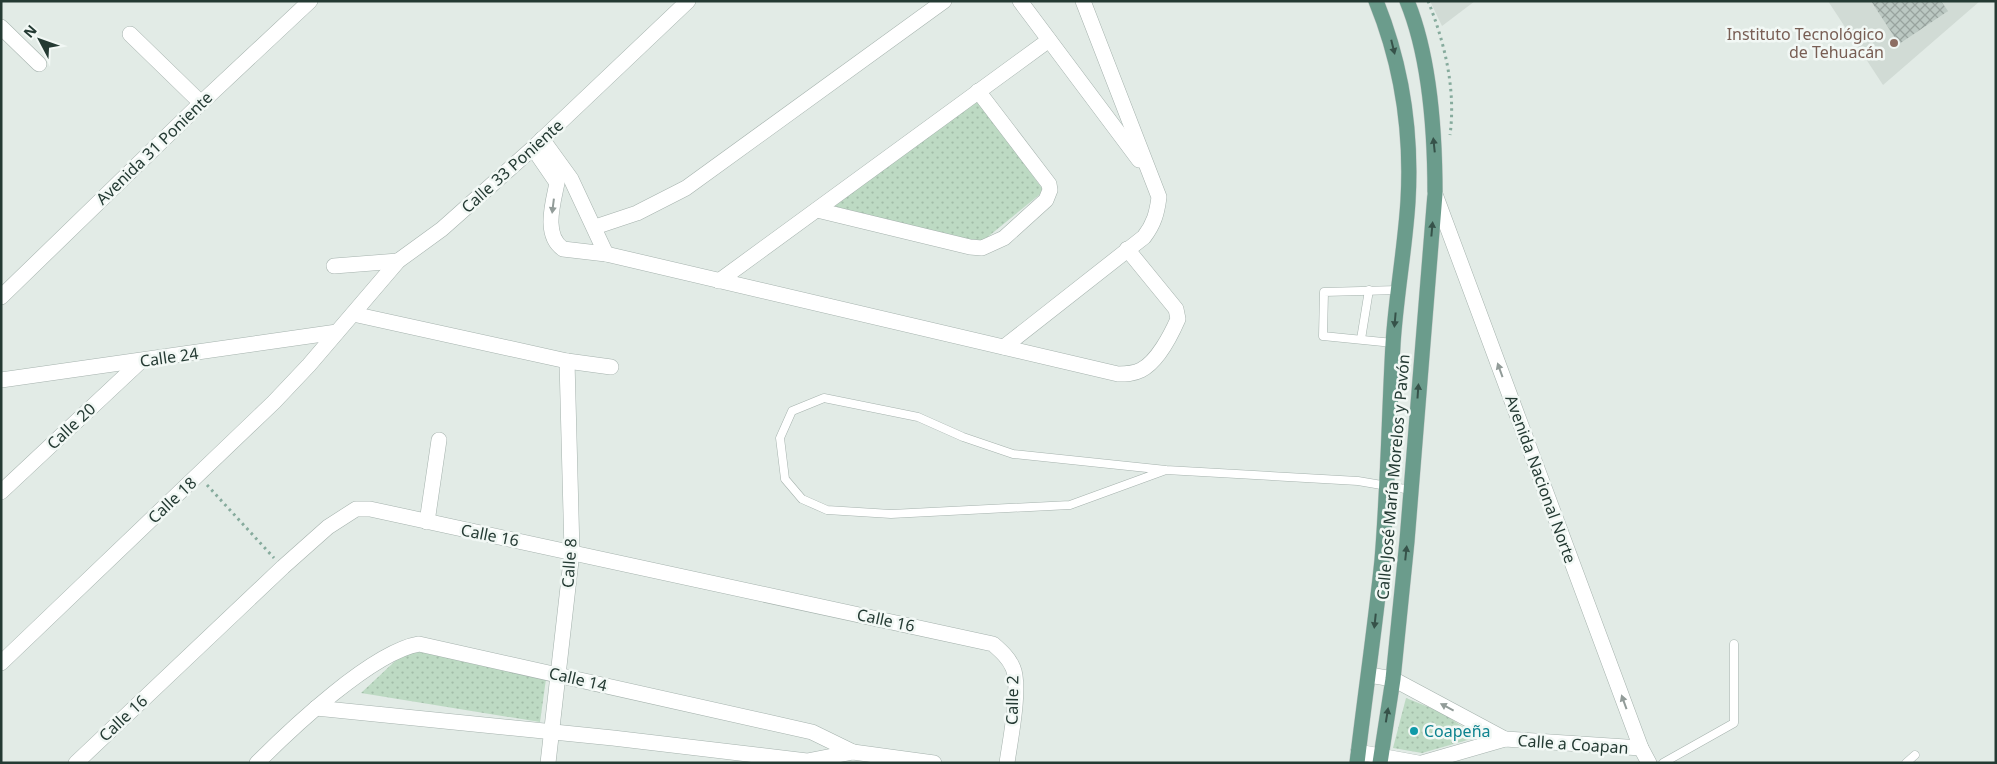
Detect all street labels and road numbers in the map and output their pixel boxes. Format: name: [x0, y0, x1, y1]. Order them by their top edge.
street label: Avenida 31 Poniente: [91, 87, 217, 209]
street label: Calle 33 Poniente: [456, 114, 568, 218]
street label: Calle 24: [138, 342, 200, 372]
street label: Calle José María Morelos y Pavón: [1371, 353, 1415, 601]
street label: Avenida Nacional Norte: [1500, 392, 1582, 566]
street label: Calle 20: [42, 398, 100, 454]
street label: Calle 18: [143, 472, 201, 528]
street label: Calle 16: [459, 519, 521, 551]
street label: Calle 8: [556, 537, 582, 589]
street label: Calle 16: [855, 603, 917, 637]
street label: Calle 14: [547, 662, 609, 696]
street label: Calle 2: [1001, 675, 1023, 725]
street label: Calle 16: [94, 690, 152, 746]
street label: Calle a Coapan: [1517, 729, 1629, 759]

